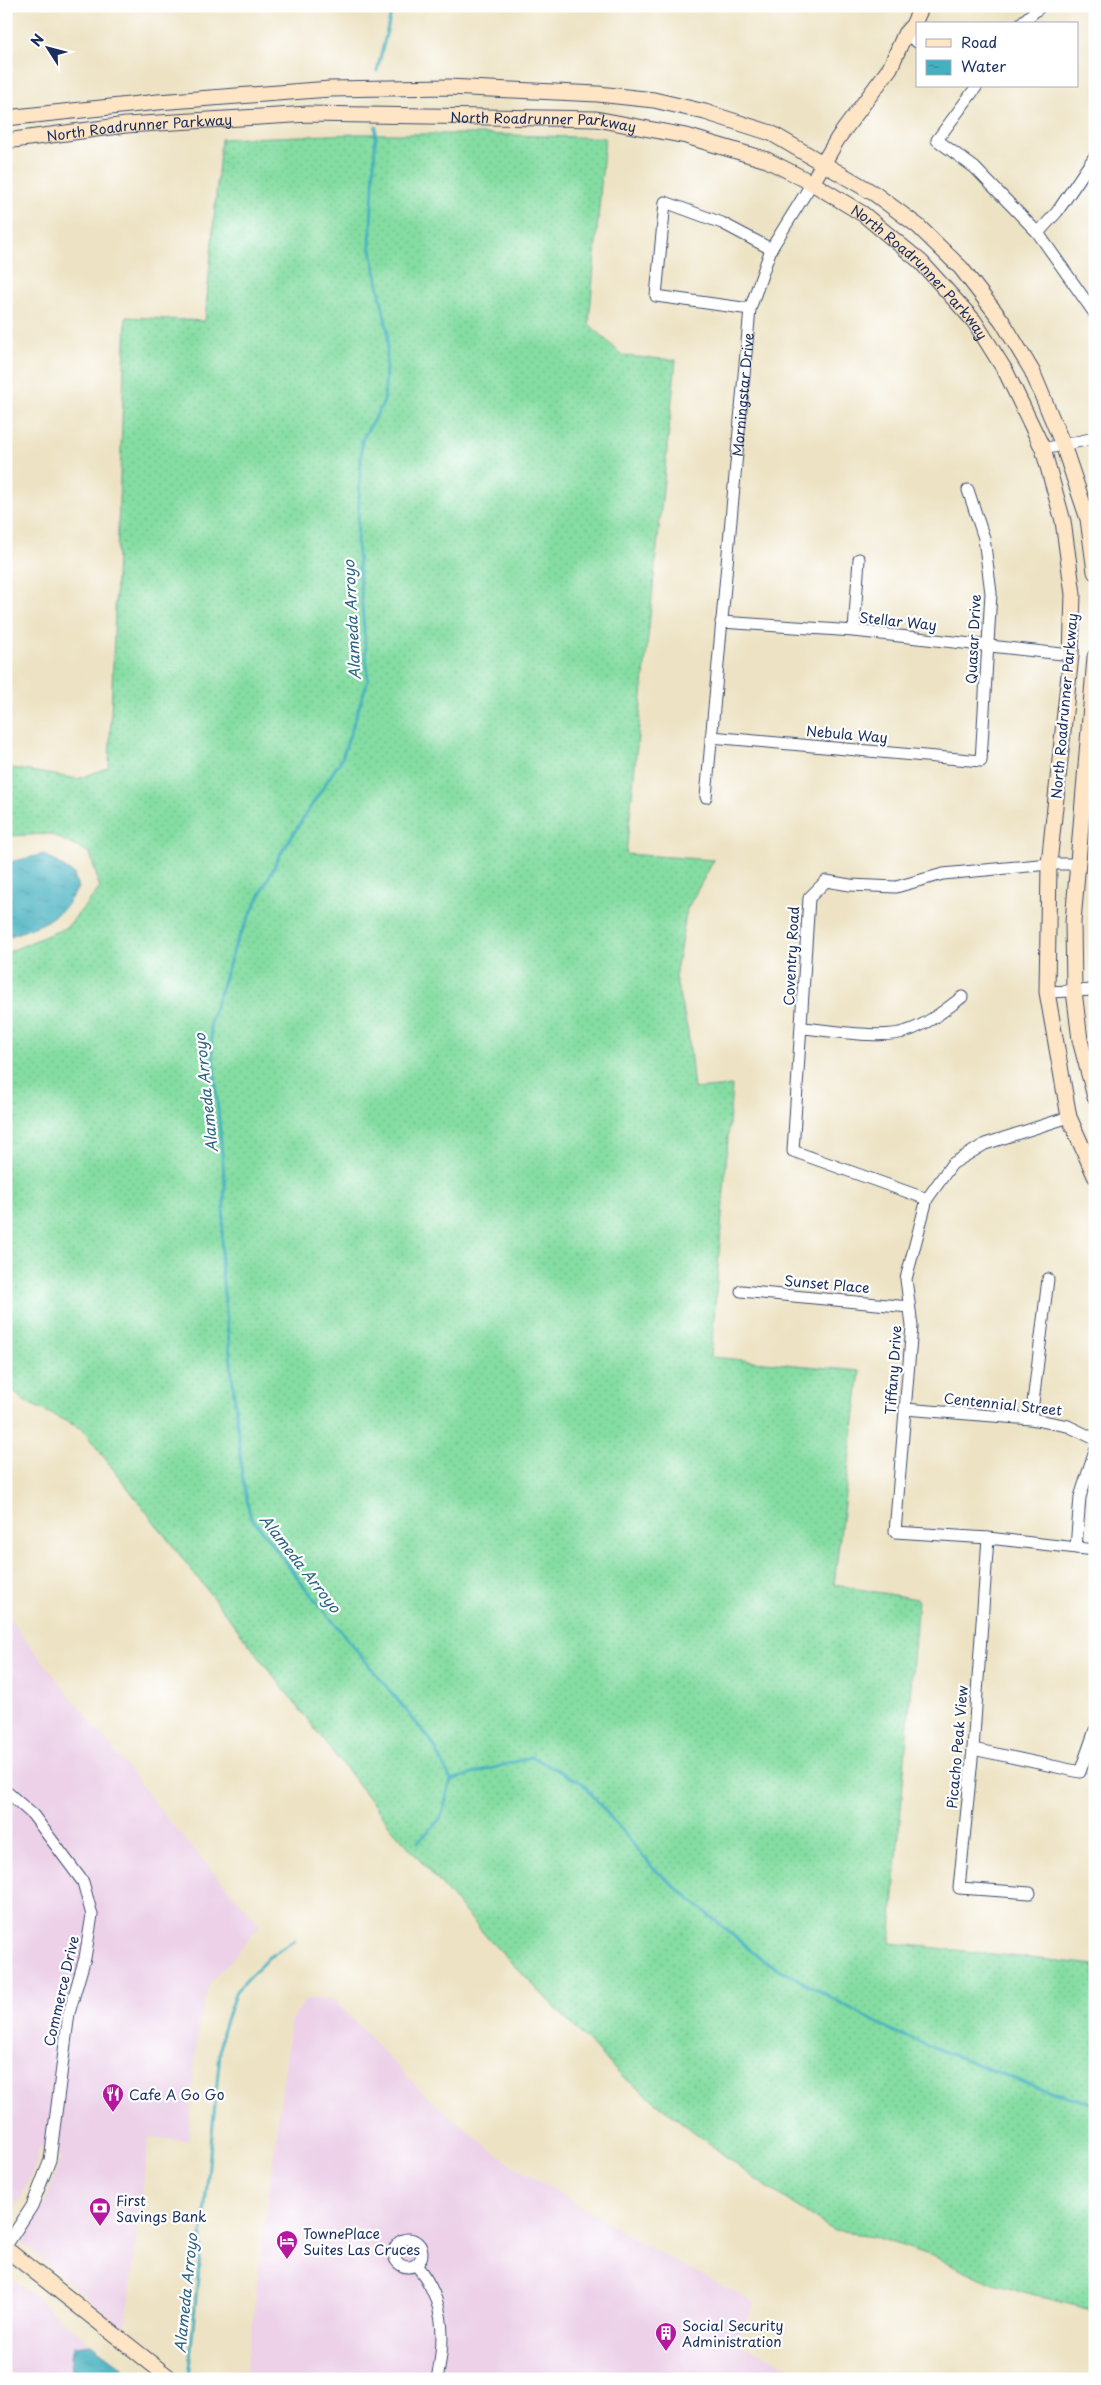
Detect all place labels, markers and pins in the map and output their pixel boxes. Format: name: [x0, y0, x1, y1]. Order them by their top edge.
restaurant icon: Cafe A Go Go: [101, 2082, 125, 2113]
place label: Cafe A Go Go: [129, 2084, 225, 2105]
place label: First Savings Bank: [116, 2190, 207, 2227]
bank icon: First Savings Bank: [88, 2196, 112, 2227]
place label: TownePlace Suites Las Cruces: [303, 2223, 420, 2260]
hotel icon: TownePlace Suites Las Cruces: [275, 2229, 299, 2260]
place label: Social Security Administration: [682, 2315, 783, 2352]
building icon: Social Security Administration: [654, 2321, 678, 2352]

